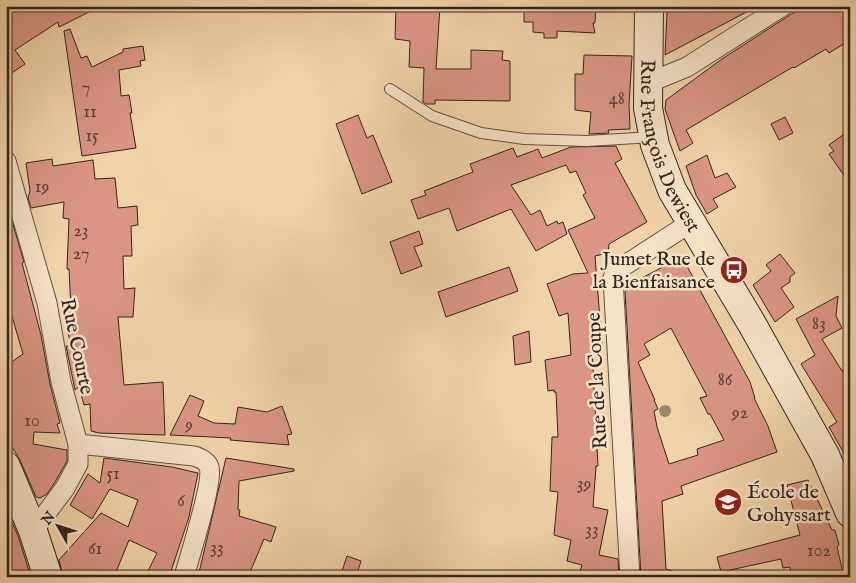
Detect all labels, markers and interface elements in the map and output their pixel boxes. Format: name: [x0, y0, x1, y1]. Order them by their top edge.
street label: Rue François Dewiest: [634, 59, 705, 237]
house number: 7: [82, 77, 90, 100]
house number: 48: [609, 88, 625, 111]
house number: 11: [83, 101, 97, 124]
house number: 15: [85, 125, 99, 148]
house number: 19: [35, 176, 49, 199]
house number: 23: [73, 220, 89, 243]
house number: 27: [73, 243, 89, 266]
place label: Jumet Rue de la Bienfaisance: [593, 247, 715, 295]
bus stop icon: Jumet Rue de la Bienfaisance: [719, 255, 749, 285]
street label: Rue Courte: [54, 296, 99, 397]
street label: Rue de la Coupe: [581, 312, 614, 450]
house number: 83: [812, 313, 826, 336]
house number: 86: [718, 369, 733, 392]
house number: 92: [731, 402, 748, 425]
house number: 10: [24, 410, 40, 433]
house number: 9: [184, 414, 193, 437]
house number: 51: [106, 463, 120, 486]
house number: 39: [577, 473, 591, 496]
place label: École de Gohyssart: [747, 480, 831, 528]
school or university icon: École de Gohyssart: [713, 487, 743, 517]
house number: 6: [177, 490, 185, 513]
north arrow: [32, 500, 82, 550]
text: N: [37, 508, 59, 530]
house number: 33: [585, 519, 599, 542]
house number: 33: [210, 537, 224, 560]
house number: 61: [88, 538, 102, 561]
house number: 102: [807, 540, 831, 563]

